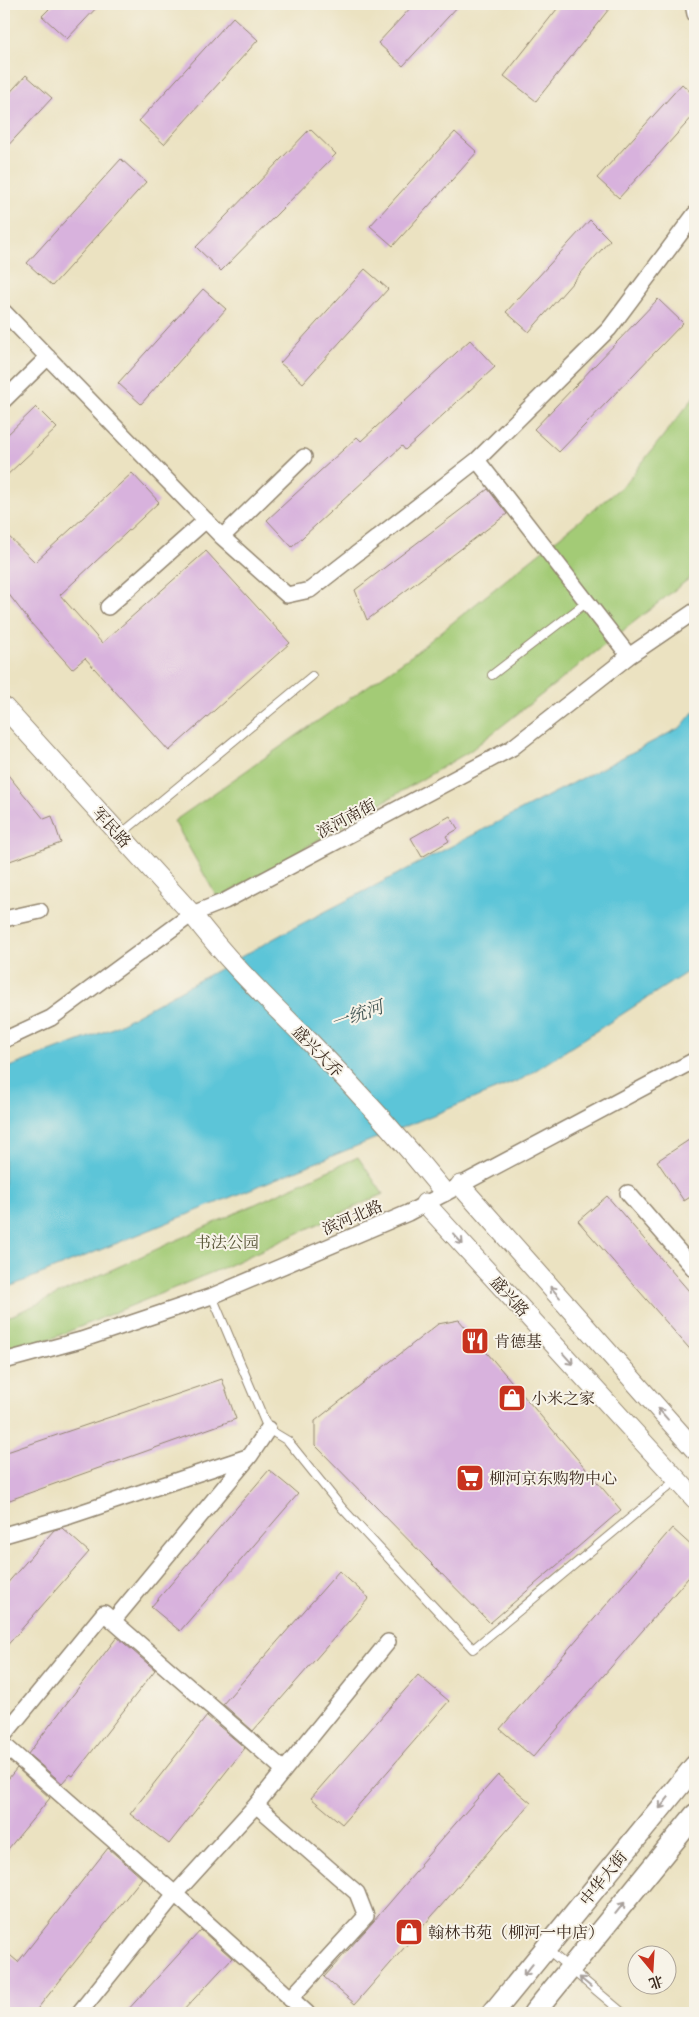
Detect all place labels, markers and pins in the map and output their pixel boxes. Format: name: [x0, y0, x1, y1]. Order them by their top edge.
restaurant icon: 肯德基: [460, 1326, 490, 1356]
place label: 肯德基: [494, 1331, 542, 1353]
shop icon: 小米之家: [497, 1383, 527, 1413]
place label: 小米之家: [531, 1388, 595, 1410]
supermarket icon: 柳河京东购物中心: [455, 1463, 485, 1493]
place label: 柳河京东购物中心: [489, 1468, 617, 1490]
shop icon: 翰林书苑（柳河一中店）: [394, 1917, 424, 1947]
place label: 翰林书苑（柳河一中店）: [428, 1922, 604, 1944]

